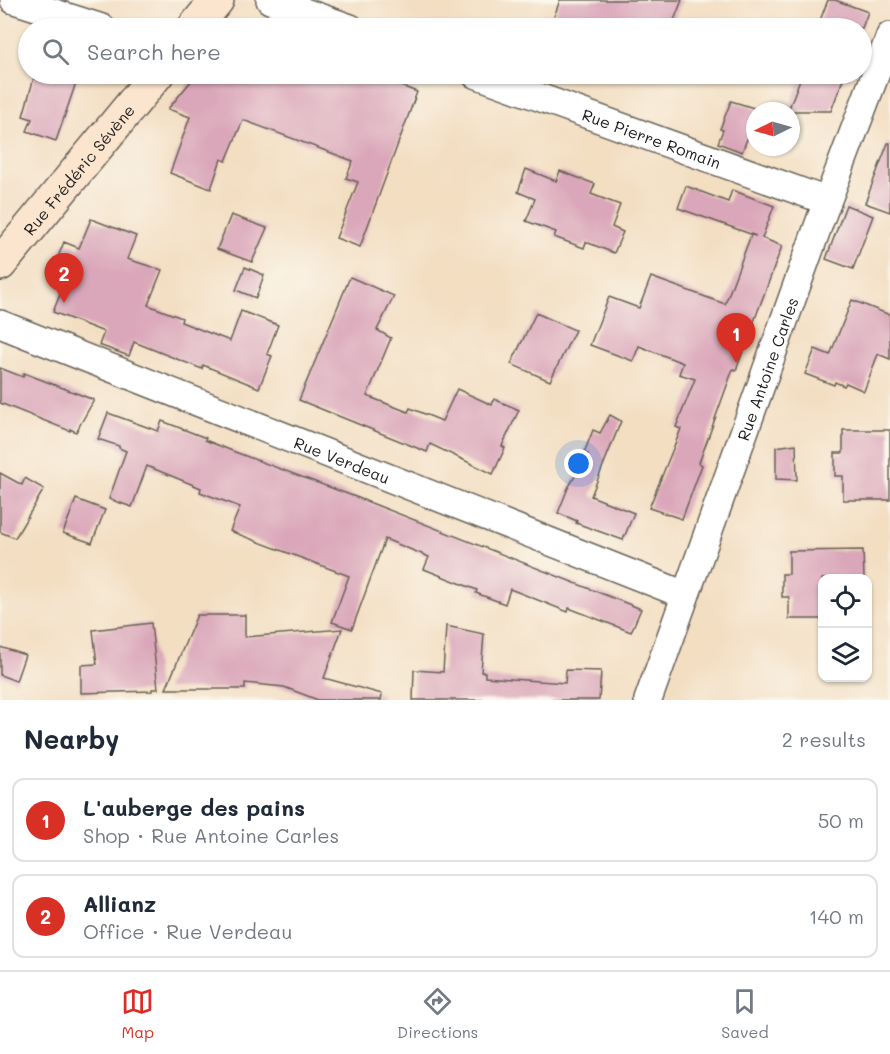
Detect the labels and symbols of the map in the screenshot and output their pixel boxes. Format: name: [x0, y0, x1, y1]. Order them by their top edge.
street label: Rue Frédéric Sévène: [18, 99, 139, 239]
north arrow: [746, 102, 800, 156]
street label: Rue Pierre Romain: [580, 103, 724, 172]
pin: 2: [44, 254, 84, 303]
street label: Rue Antoine Carles: [732, 294, 802, 443]
pin: 1: [716, 314, 756, 363]
street label: Rue Verdeau: [291, 431, 393, 488]
your location: [564, 449, 593, 478]

